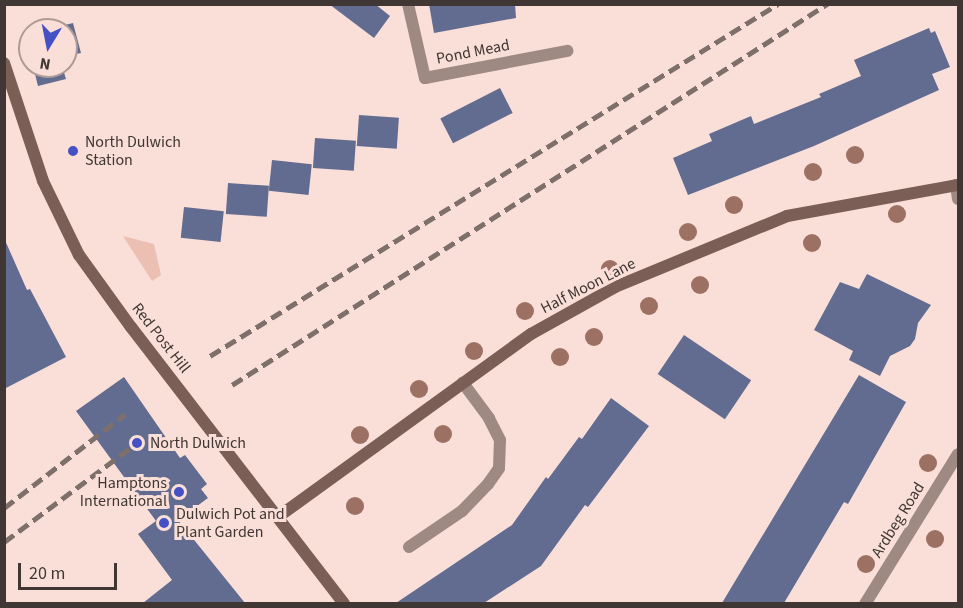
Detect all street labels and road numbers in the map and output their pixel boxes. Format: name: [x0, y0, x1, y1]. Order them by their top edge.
street label: Pond Mead: [435, 35, 511, 69]
street label: Half Moon Lane: [537, 254, 639, 318]
street label: Red Post Hill: [128, 299, 194, 377]
street label: Ardbeg Road: [867, 479, 929, 561]

